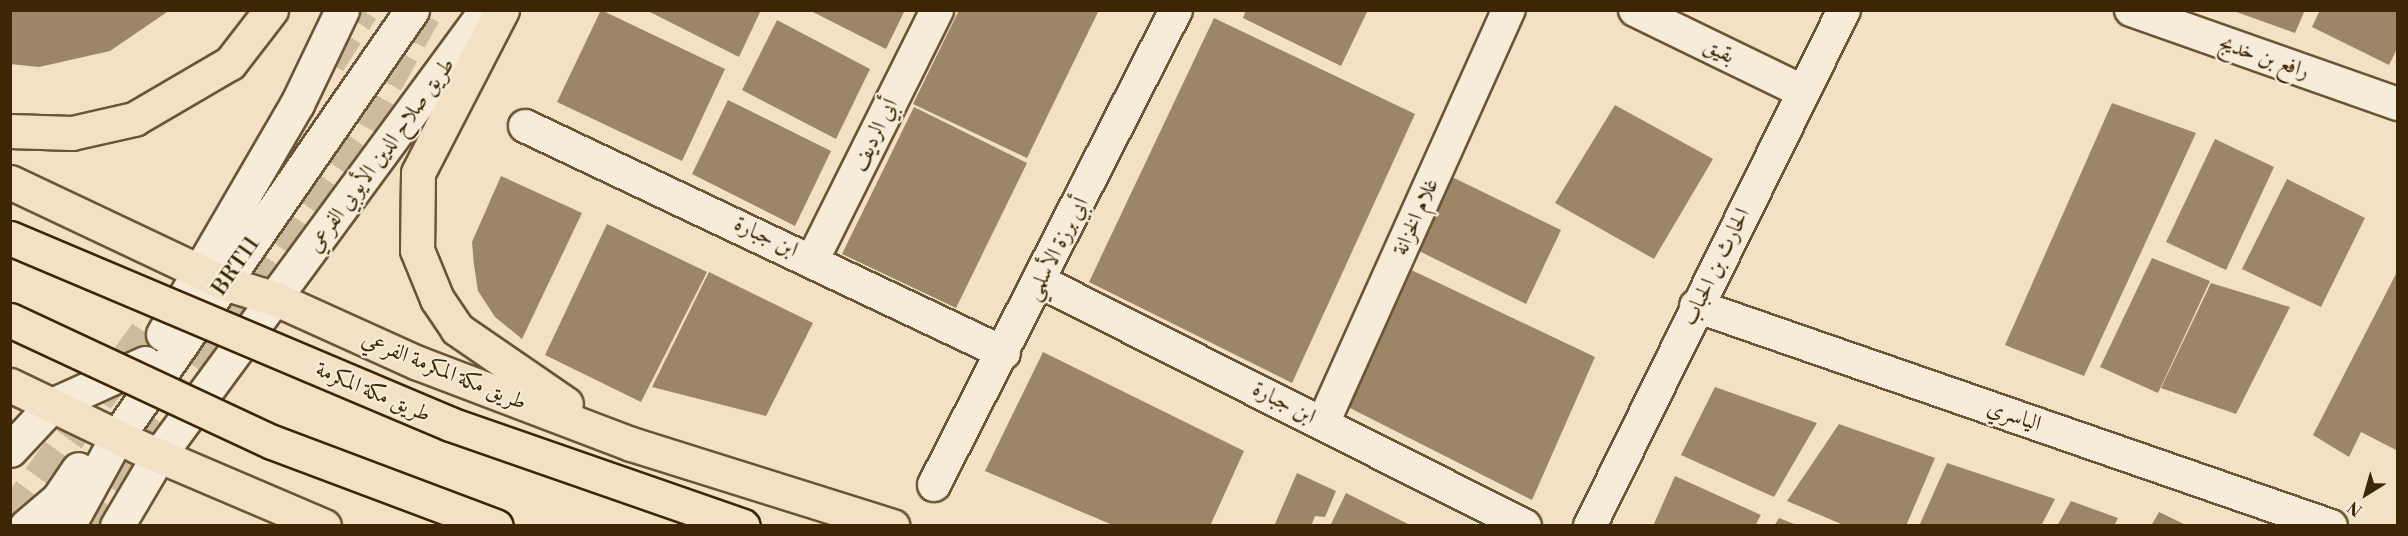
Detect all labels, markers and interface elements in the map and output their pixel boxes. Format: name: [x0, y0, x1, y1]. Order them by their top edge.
street label: رافع بن خديج: [2215, 29, 2313, 85]
street label: بقيق: [1699, 32, 1739, 70]
street label: طريق صلاح الدين الأيوبي الفرعي: [301, 52, 461, 258]
street label: أبي الرديف: [846, 94, 904, 176]
street label: غلام الخزانة: [1387, 174, 1445, 260]
street label: أبي برزة الأسلمي: [1020, 193, 1094, 305]
street label: الحارث بن الحباب: [1676, 204, 1756, 330]
street label: ابن جبارة: [730, 211, 802, 263]
street label: BRT11: [206, 231, 266, 301]
street label: طريق مكة المكرمة الفرعي: [358, 326, 530, 416]
street label: طريق مكة المكرمة: [311, 356, 435, 428]
street label: ابن جبارة: [1248, 376, 1320, 430]
street label: الياسري: [1983, 394, 2045, 438]
north arrow: [2336, 464, 2396, 524]
text: N: [2344, 497, 2366, 520]

